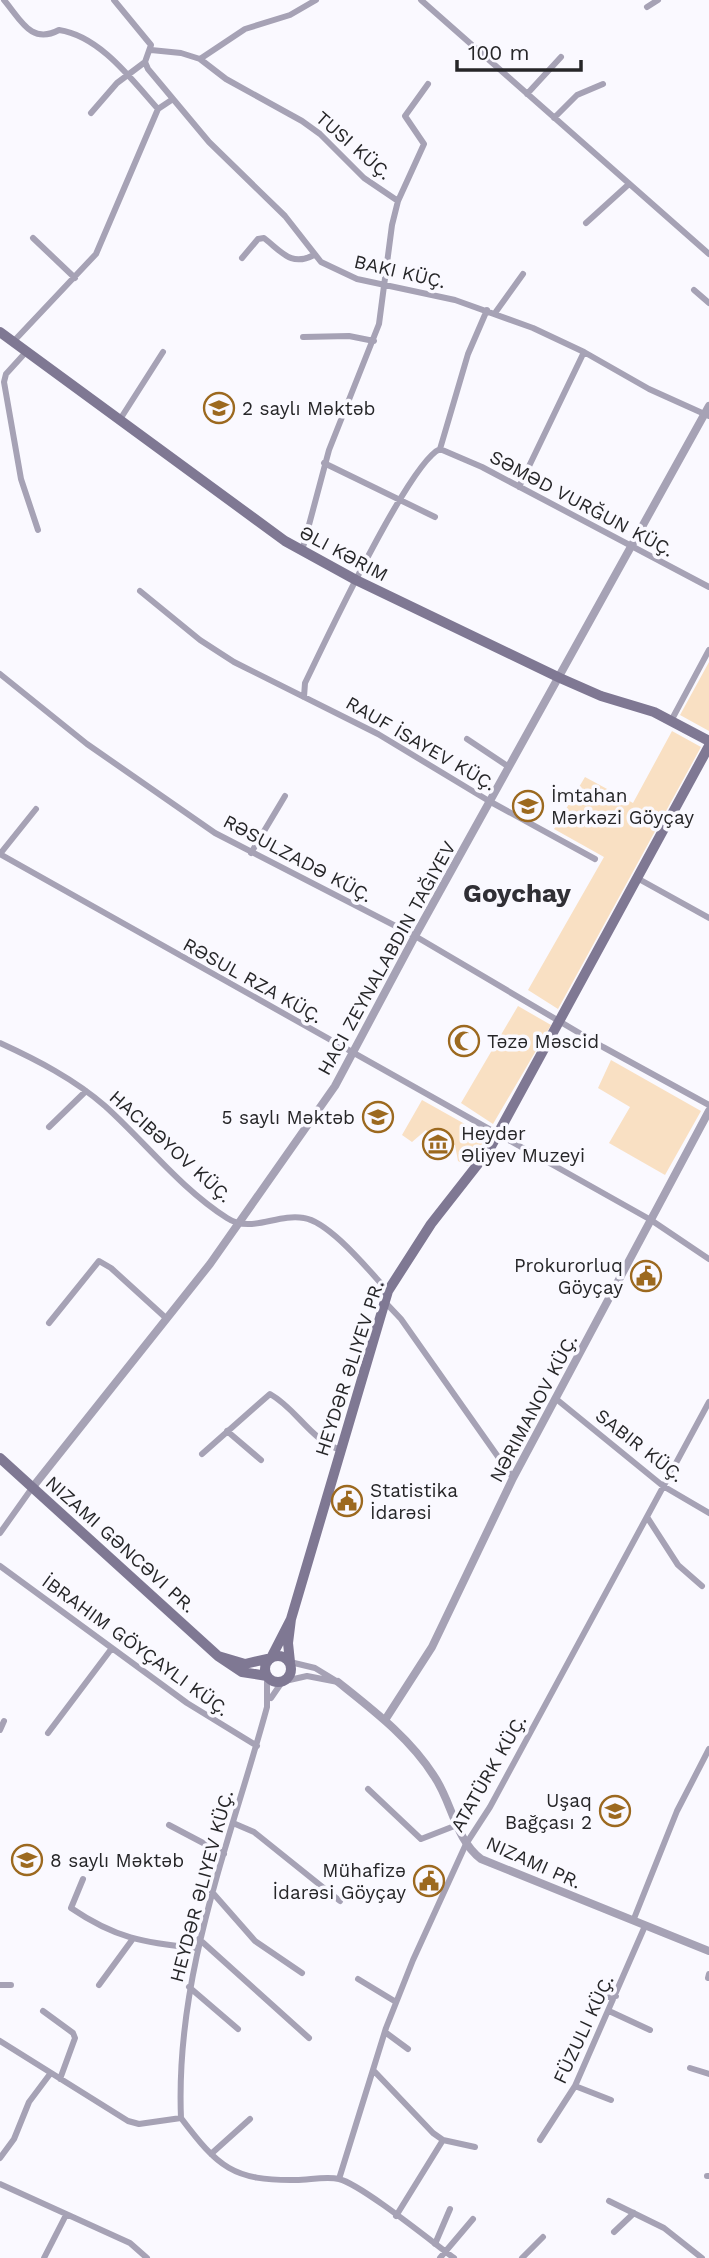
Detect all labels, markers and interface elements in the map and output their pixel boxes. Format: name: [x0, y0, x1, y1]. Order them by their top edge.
scale bar: [457, 28, 581, 72]
text: 100 m: [468, 40, 530, 65]
street label: TUSI KÜÇ.: [311, 106, 396, 185]
street label: BAKI KÜÇ.: [352, 250, 448, 293]
school or university icon: 2 saylı Məktəb: [202, 391, 236, 425]
place label: 2 saylı Məktəb: [242, 397, 376, 420]
street label: SƏMƏD VURĞUN KÜÇ.: [486, 445, 678, 562]
street label: ƏLI KƏRIM: [296, 521, 392, 586]
street label: RAUF İSAYEV KÜÇ.: [342, 691, 500, 796]
place label: İmtahan Mərkəzi Göyçay: [551, 784, 694, 829]
school or university icon: İmtahan Mərkəzi Göyçay: [511, 789, 545, 823]
street label: RƏSULZADƏ KÜÇ.: [219, 810, 376, 907]
street label: HACI ZEYNALABDIN TAĞIYEV: [312, 837, 460, 1079]
district label: Goychay: [463, 878, 571, 908]
street label: RƏSUL RZA KÜÇ.: [179, 933, 326, 1028]
mosque icon: Təzə Məscid: [447, 1024, 481, 1058]
place label: Təzə Məscid: [487, 1030, 599, 1053]
street label: HACIBƏYOV KÜÇ.: [105, 1085, 237, 1207]
school or university icon: 5 saylı Məktəb: [361, 1100, 395, 1134]
place label: 5 saylı Məktəb: [222, 1106, 355, 1129]
place label: Heydər Əliyev Muzeyi: [461, 1122, 585, 1167]
museum icon: Heydər Əliyev Muzeyi: [421, 1127, 455, 1161]
place label: Prokurorluq Göyçay: [514, 1254, 623, 1299]
public building icon: Prokurorluq Göyçay: [629, 1259, 663, 1293]
street label: HEYDƏR ƏLIYEV PR.: [310, 1277, 389, 1459]
street label: NƏRIMANOV KÜÇ.: [485, 1330, 582, 1486]
street label: SABIR KÜÇ.: [591, 1404, 688, 1487]
street label: NIZAMI GƏNCƏVI PR.: [41, 1471, 200, 1618]
place label: Statistika İdarəsi: [370, 1479, 458, 1524]
public building icon: Statistika İdarəsi: [330, 1484, 364, 1518]
street label: İBRAHIM GÖYÇAYLI KÜÇ.: [38, 1570, 234, 1721]
street label: ATATÜRK KÜÇ.: [446, 1711, 531, 1836]
street label: HEYDƏR ƏLIYEV KÜÇ.: [165, 1788, 238, 1985]
place label: Uşaq Bağçası 2: [505, 1789, 592, 1834]
school or university icon: Uşaq Bağçası 2: [598, 1794, 632, 1828]
street label: NIZAMI PR.: [483, 1831, 585, 1894]
school or university icon: 8 saylı Məktəb: [10, 1843, 44, 1877]
place label: 8 saylı Məktəb: [50, 1849, 184, 1872]
place label: Mühafizə İdarəsi Göyçay: [273, 1859, 406, 1904]
public building icon: Mühafizə İdarəsi Göyçay: [412, 1864, 446, 1898]
street label: FÜZULI KÜÇ.: [548, 1971, 619, 2087]

